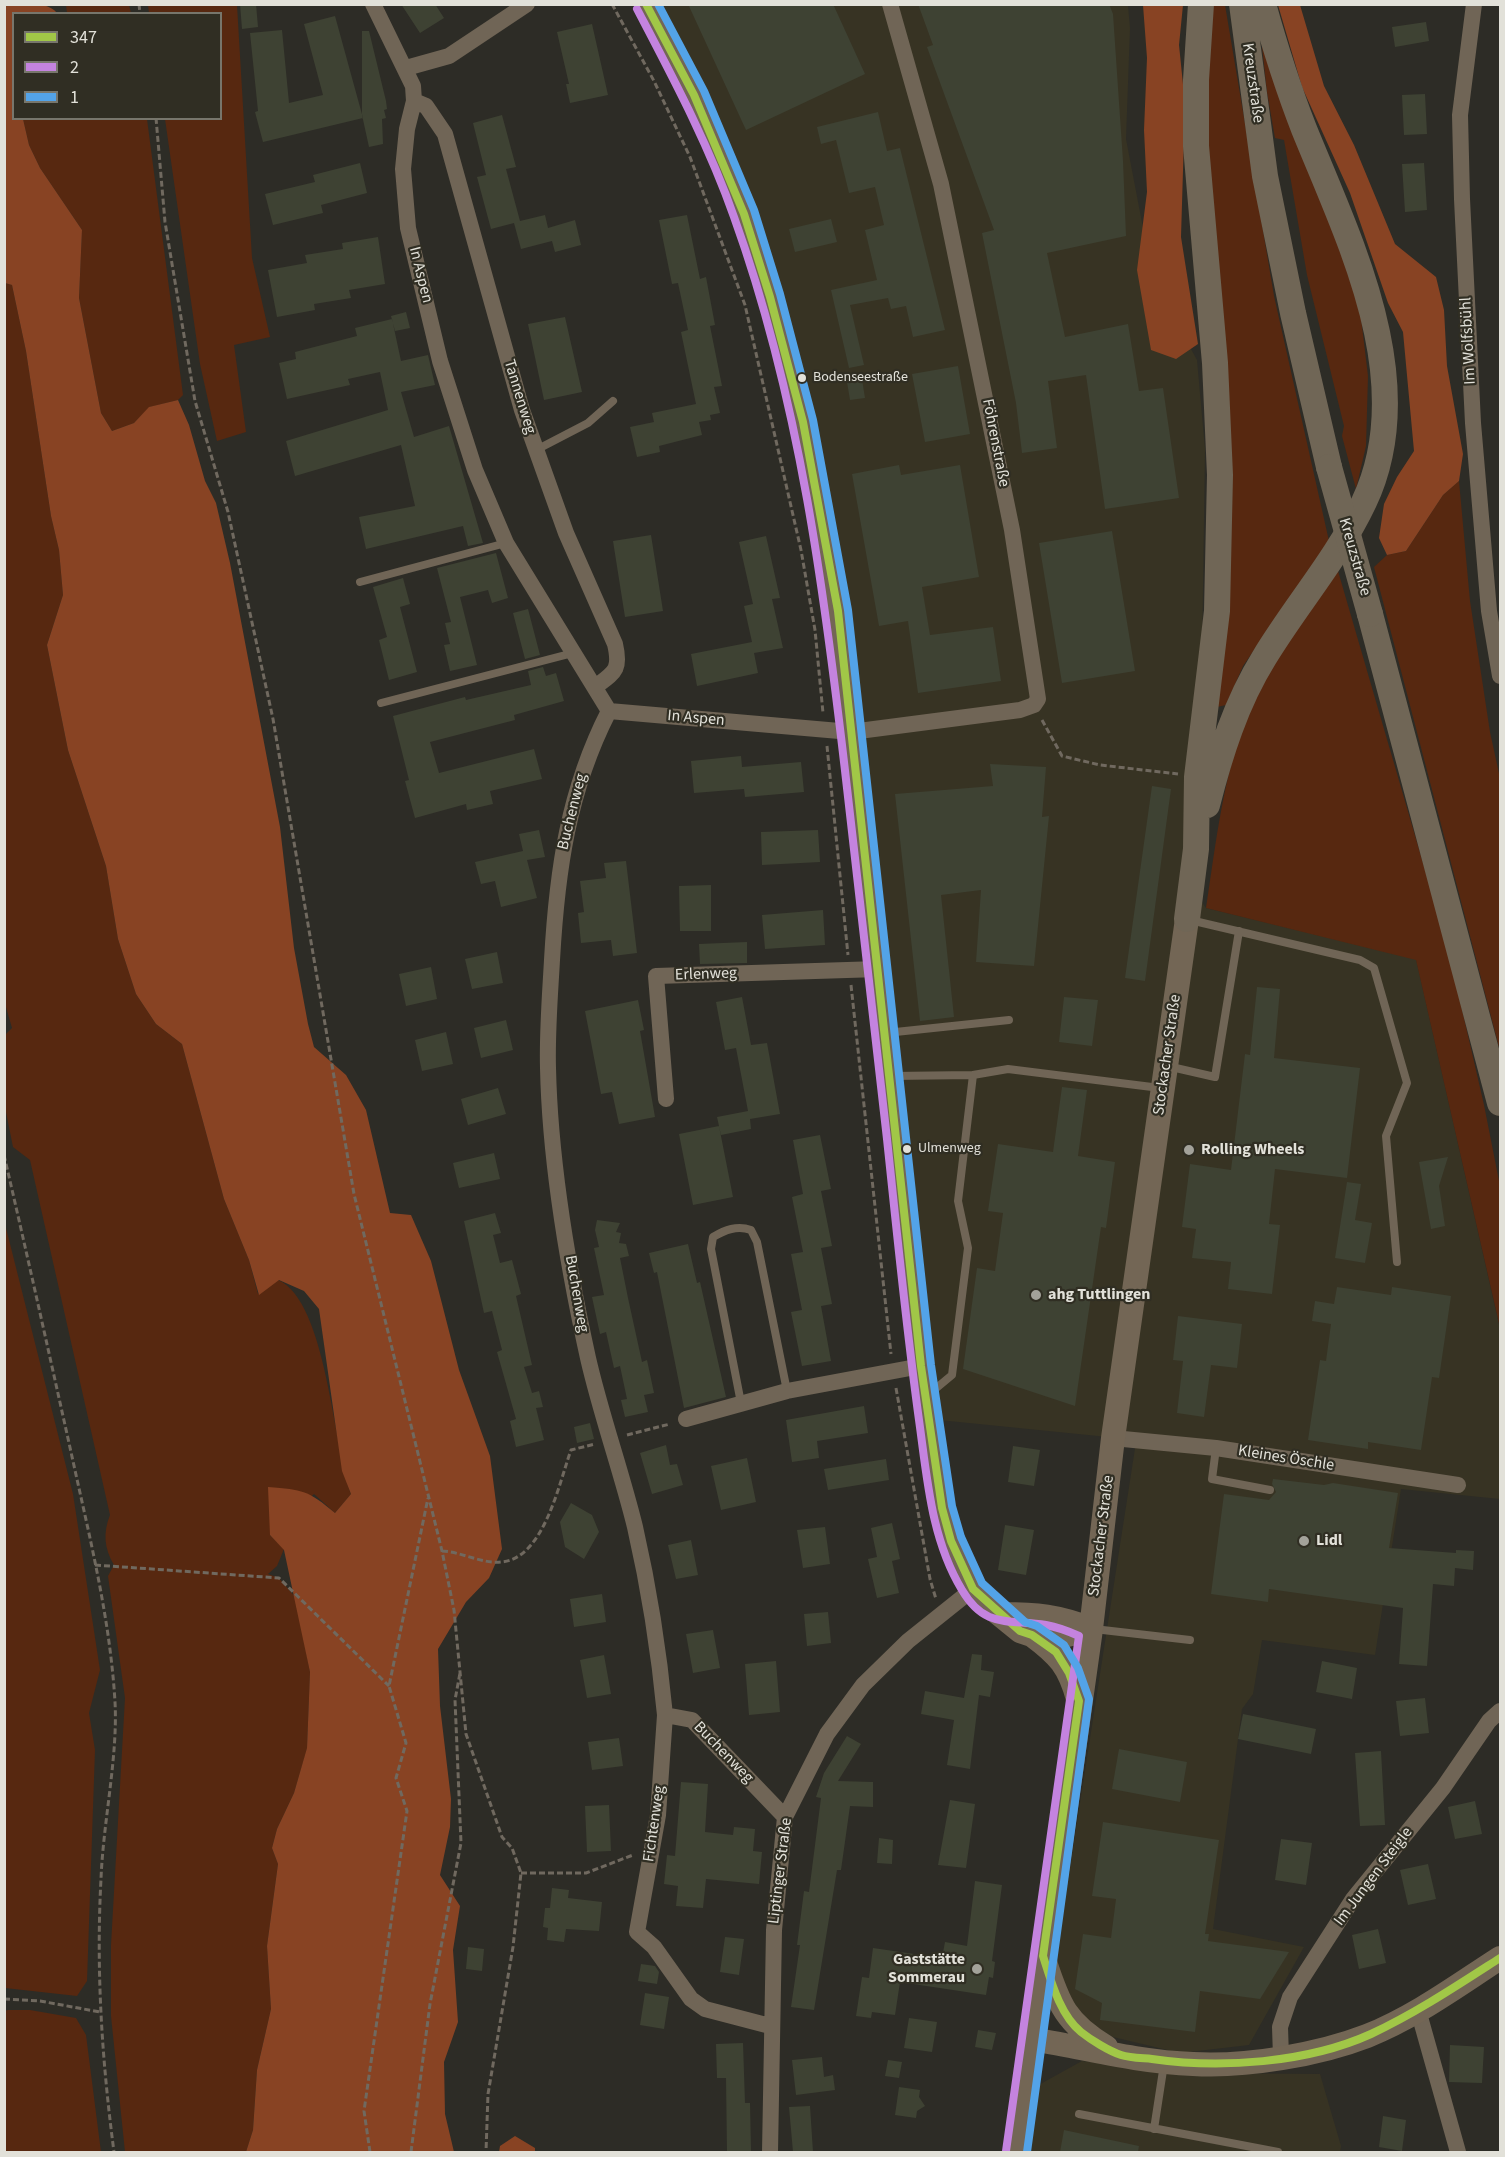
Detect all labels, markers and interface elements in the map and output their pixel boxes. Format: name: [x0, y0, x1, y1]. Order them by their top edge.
legend: [12, 12, 222, 120]
text: 347: [70, 25, 97, 50]
street label: Kreuzstraße: [1237, 42, 1267, 124]
text: 2: [70, 55, 79, 80]
text: 1: [70, 85, 79, 110]
street label: In Aspen: [404, 245, 436, 305]
street label: Im Wolfsbühl: [1457, 297, 1481, 385]
street label: Tannenweg: [499, 357, 539, 437]
place label: Bodenseestraße: [813, 370, 908, 386]
marker: Bodenseestraße: [796, 372, 808, 384]
street label: Föhrenstraße: [977, 397, 1013, 489]
street label: Kreuzstraße: [1334, 516, 1374, 598]
street label: In Aspen: [667, 707, 725, 731]
street label: Buchenweg: [554, 772, 592, 852]
street label: Erlenweg: [675, 964, 737, 986]
street label: Stockacher Straße: [1150, 993, 1186, 1117]
place label: Rolling Wheels: [1201, 1140, 1304, 1160]
place label: Ulmenweg: [918, 1141, 981, 1157]
marker: Ulmenweg: [901, 1143, 913, 1155]
marker: Rolling Wheels: [1182, 1143, 1196, 1157]
street label: Buchenweg: [560, 1254, 592, 1334]
place label: ahg Tuttlingen: [1048, 1285, 1150, 1305]
marker: ahg Tuttlingen: [1029, 1288, 1043, 1302]
street label: Kleines Öschle: [1237, 1442, 1335, 1476]
street label: Stockacher Straße: [1085, 1474, 1119, 1598]
place label: Lidl: [1316, 1531, 1342, 1551]
marker: Lidl: [1297, 1534, 1311, 1548]
street label: Buchenweg: [689, 1718, 757, 1788]
street label: Fichtenweg: [640, 1785, 670, 1863]
street label: Liptinger Straße: [765, 1817, 797, 1925]
street label: Im Jungen Steigle: [1331, 1824, 1417, 1930]
place label: Gaststätte Sommerau: [888, 1950, 965, 1988]
marker: Gaststätte Sommerau: [970, 1962, 984, 1976]

